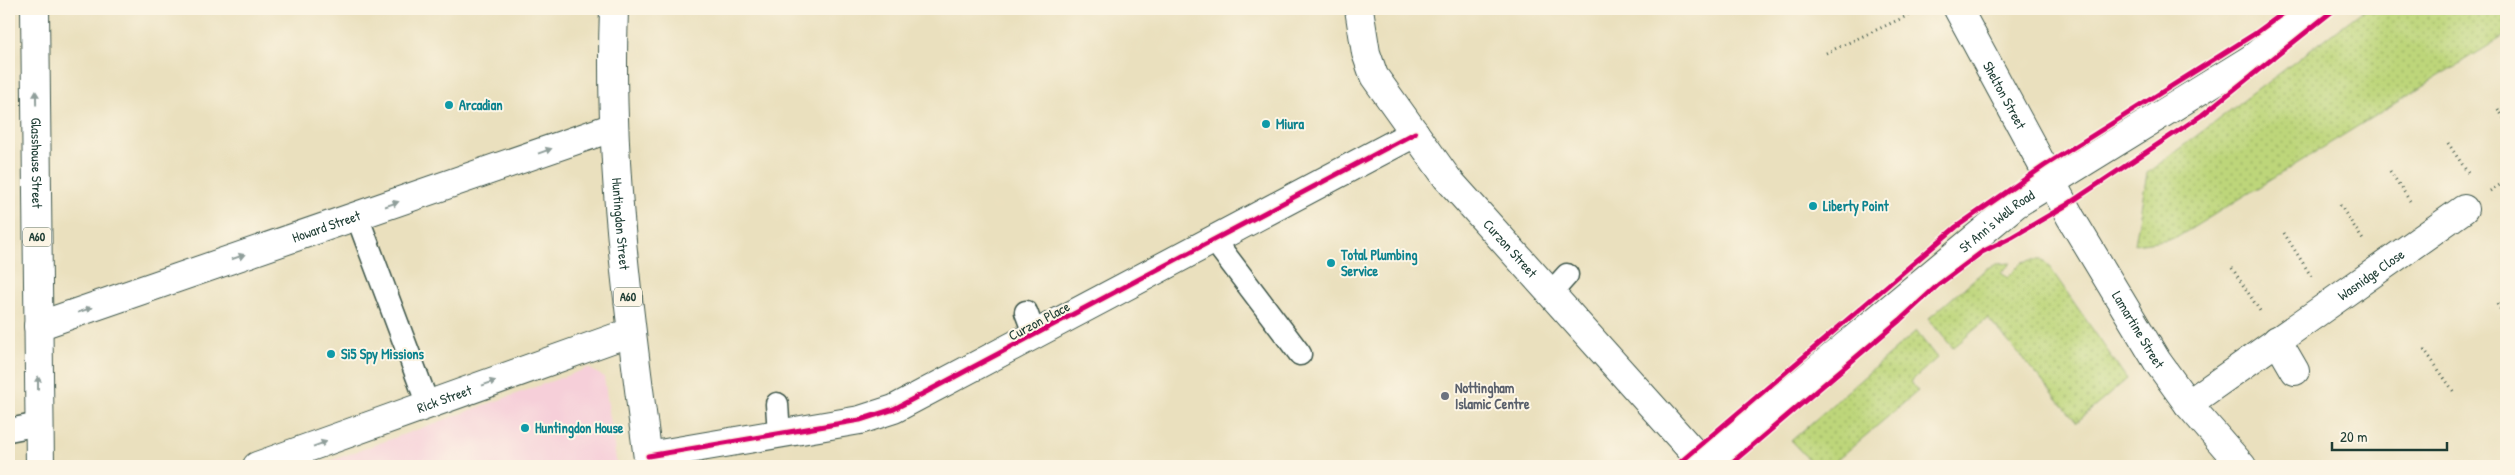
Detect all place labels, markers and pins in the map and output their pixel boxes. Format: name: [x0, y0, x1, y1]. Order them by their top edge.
place label: Arcadian: [459, 95, 503, 114]
marker: Arcadian: [443, 99, 455, 111]
place label: Miura: [1276, 114, 1304, 133]
marker: Miura: [1260, 118, 1272, 130]
place label: Liberty Point: [1823, 196, 1890, 217]
marker: Liberty Point: [1807, 200, 1819, 212]
place label: Total Plumbing Service: [1340, 245, 1417, 280]
marker: Total Plumbing Service: [1325, 257, 1337, 269]
place label: Si5 Spy Missions: [341, 344, 425, 365]
marker: Si5 Spy Missions: [325, 348, 337, 360]
place label: Nottingham Islamic Centre: [1455, 378, 1530, 413]
marker: Nottingham Islamic Centre: [1439, 390, 1451, 402]
place label: Huntingdon House: [535, 418, 624, 439]
marker: Huntingdon House: [519, 422, 531, 434]

